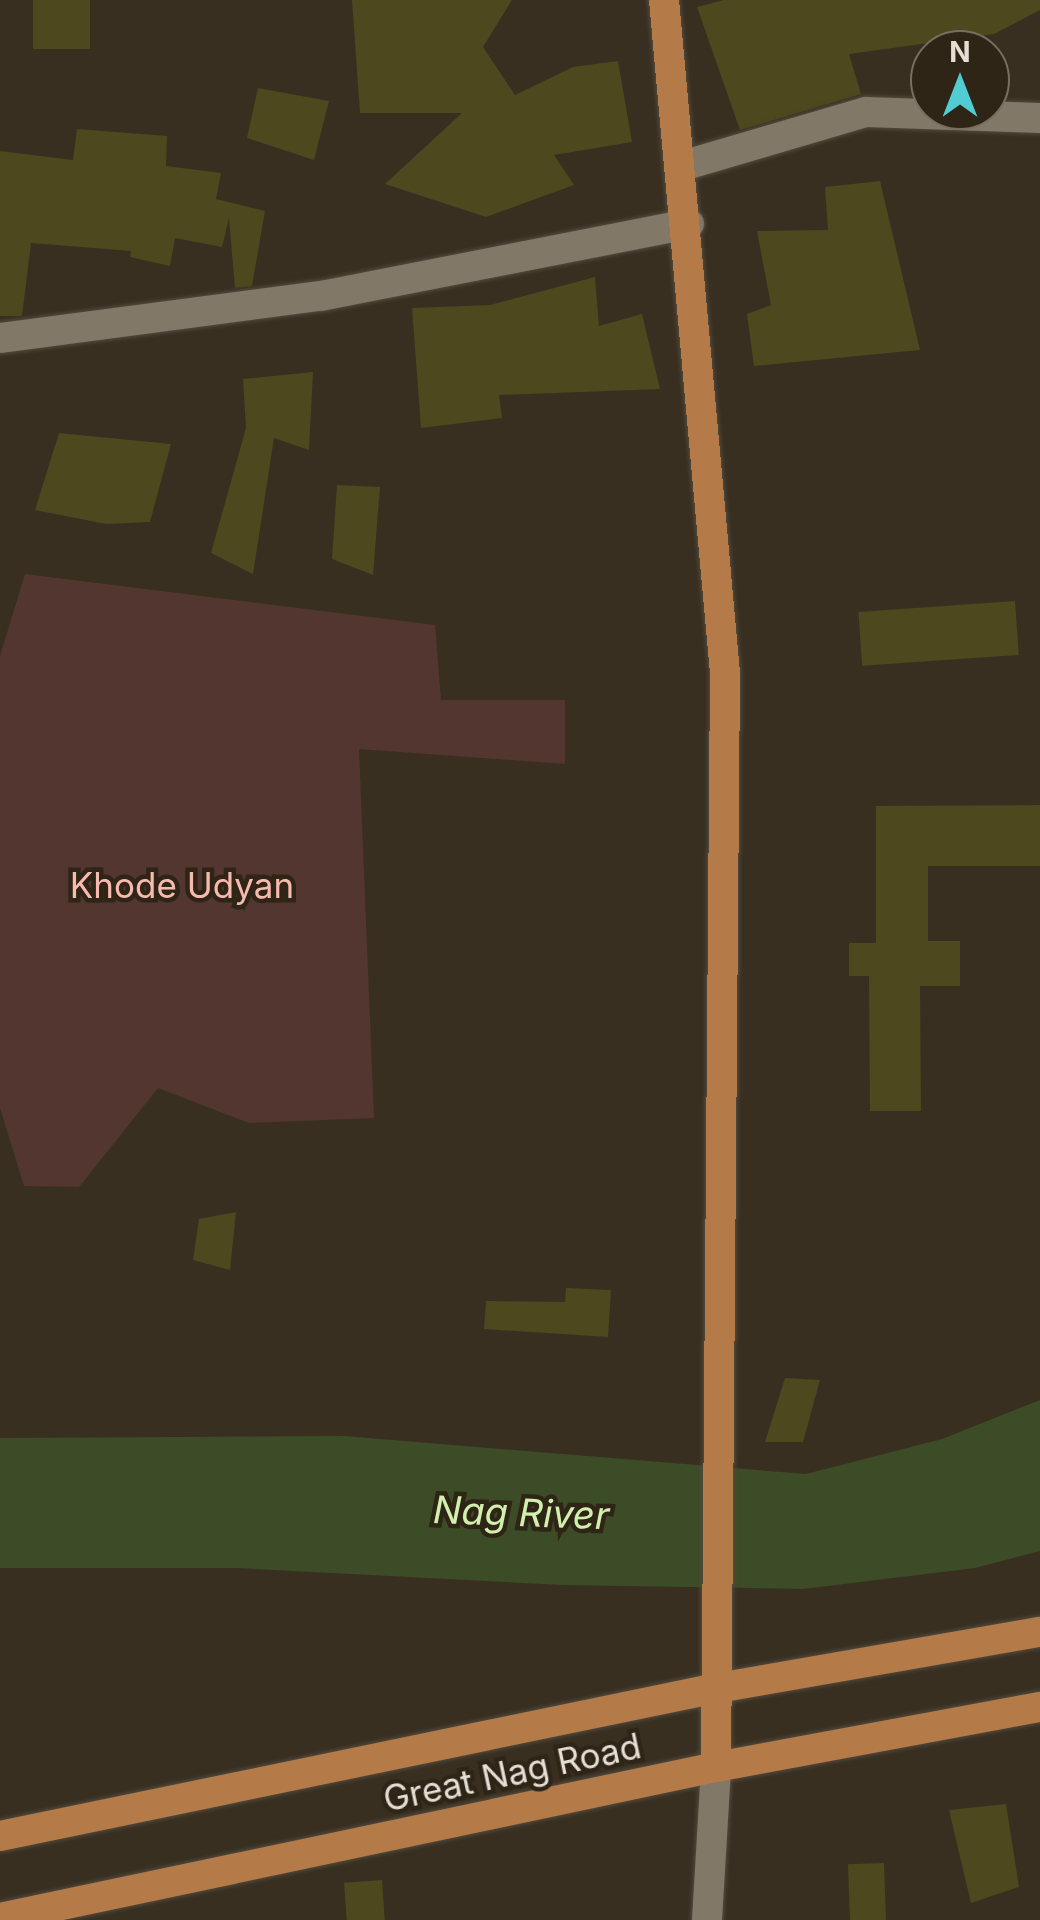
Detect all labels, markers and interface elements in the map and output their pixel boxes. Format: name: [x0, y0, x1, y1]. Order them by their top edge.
north arrow: [910, 30, 1010, 130]
text: N: [949, 35, 971, 69]
park label: Khode Udyan: [70, 864, 294, 906]
water label: Nag River: [432, 1487, 610, 1539]
street label: Great Nag Road: [379, 1724, 645, 1820]

